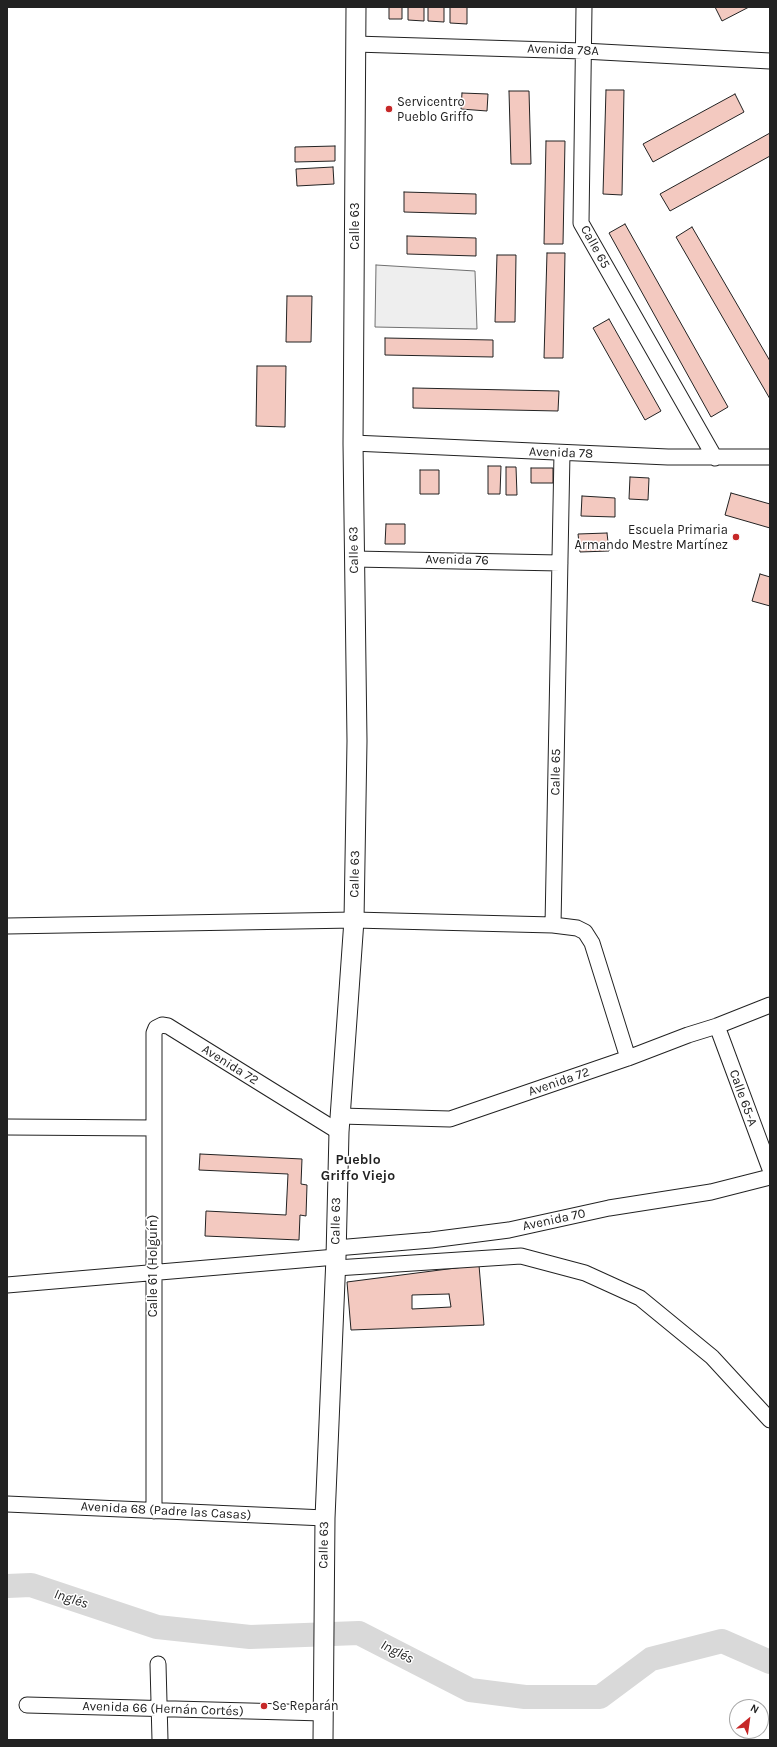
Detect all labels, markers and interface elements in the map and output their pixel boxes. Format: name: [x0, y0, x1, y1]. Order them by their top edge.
street label: Avenida 78A: [527, 41, 599, 59]
place label: Servicentro Pueblo Griffo: [397, 94, 473, 125]
marker: Servicentro Pueblo Griffo: [384, 104, 394, 114]
street label: Calle 63: [347, 202, 363, 250]
street label: Calle 65: [577, 223, 613, 271]
street label: Avenida 78: [529, 444, 593, 462]
place label: Escuela Primaria Armando Mestre Martínez: [575, 522, 728, 553]
street label: Calle 63: [346, 526, 362, 574]
marker: Escuela Primaria Armando Mestre Martínez: [731, 532, 741, 542]
street label: Avenida 76: [425, 552, 489, 568]
street label: Calle 65: [548, 748, 564, 796]
street label: Calle 63: [347, 850, 363, 898]
street label: Avenida 72: [199, 1042, 261, 1088]
street label: Avenida 72: [526, 1064, 592, 1100]
street label: Calle 65-A: [726, 1068, 760, 1128]
district label: Pueblo Griffo Viejo: [321, 1152, 395, 1184]
street label: Calle 63: [328, 1197, 344, 1245]
street label: Avenida 70: [521, 1206, 587, 1234]
street label: Calle 61 (Holguín): [145, 1215, 161, 1317]
street label: Avenida 68 (Padre las Casas): [80, 1499, 252, 1523]
street label: Calle 63: [316, 1521, 332, 1569]
water label: Inglés: [52, 1586, 90, 1612]
water label: Inglés: [378, 1637, 416, 1667]
street label: Avenida 66 (Hernán Cortés): [82, 1698, 244, 1720]
place label: Se Reparán: [272, 1698, 339, 1714]
north arrow: [729, 1699, 769, 1739]
marker: Se Reparán: [259, 1701, 269, 1711]
text: N: [748, 1701, 761, 1717]

